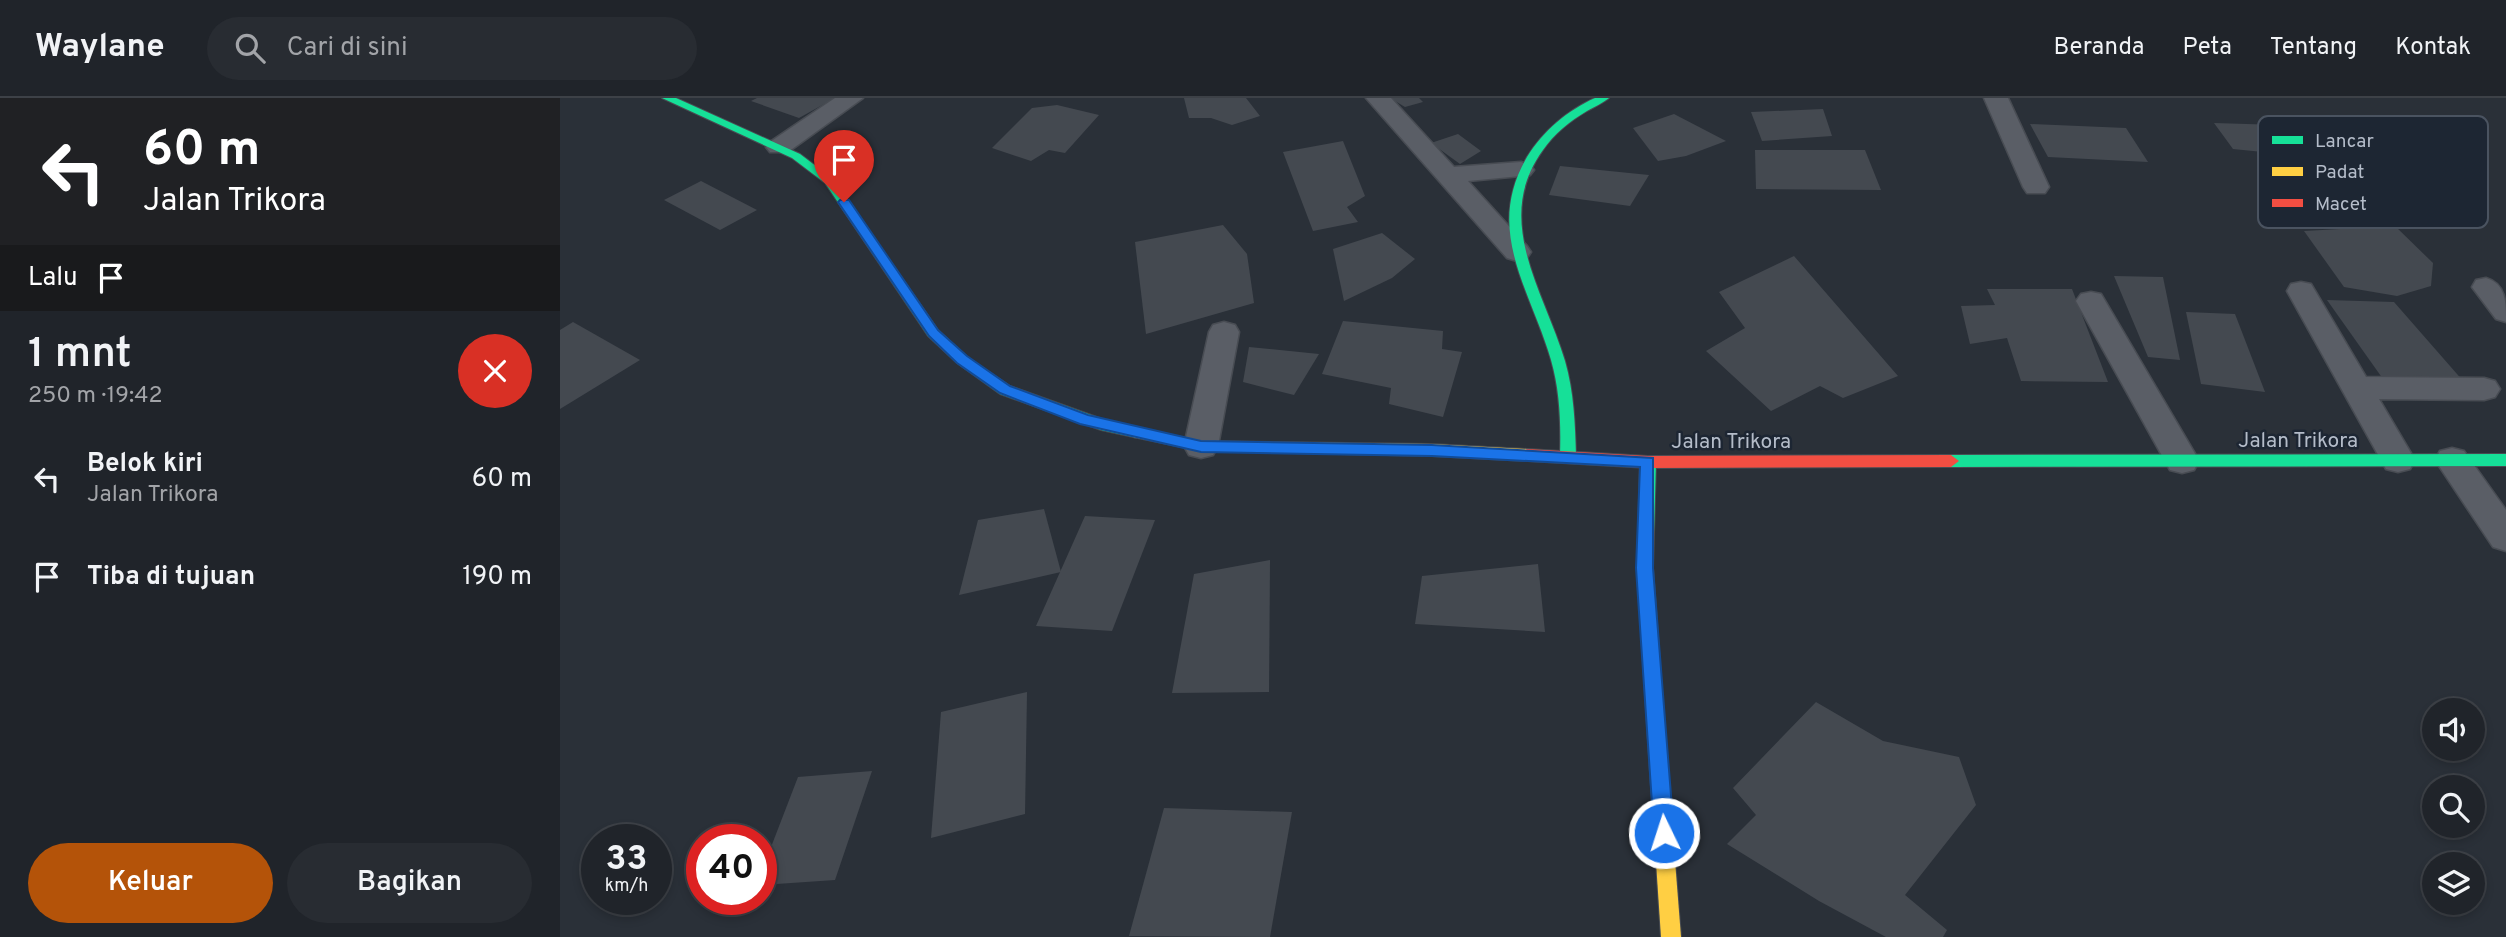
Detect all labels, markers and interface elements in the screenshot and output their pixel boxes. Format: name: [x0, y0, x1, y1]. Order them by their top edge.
search box: [207, 17, 697, 80]
text: Waylane: [35, 27, 165, 69]
icon: search: [231, 29, 269, 67]
text: Cari di sini: [287, 32, 408, 65]
text: Beranda: [2054, 33, 2145, 63]
text: Peta: [2183, 33, 2232, 63]
text: Tentang: [2270, 33, 2357, 63]
text: Kontak: [2395, 33, 2471, 63]
legend: [2258, 116, 2488, 228]
text: 60 m: [143, 121, 261, 183]
icon: left: [28, 126, 119, 217]
pin: [814, 130, 874, 202]
text: Lancar: [2315, 130, 2374, 154]
icon: arrive: [825, 141, 863, 179]
text: Padat: [2315, 161, 2364, 185]
text: Jalan Trikora: [143, 182, 326, 222]
text: Macet: [2315, 193, 2367, 217]
icon: arrive: [92, 259, 130, 297]
text: Lalu: [28, 262, 78, 295]
text: 1 mnt: [28, 329, 132, 382]
button: close: [458, 334, 532, 408]
text: 250 m · 19:42: [28, 382, 163, 411]
street label: Jalan Trikora: [2238, 428, 2358, 455]
street label: Jalan Trikora: [1671, 429, 1791, 456]
text: Belok kiri: [87, 448, 203, 481]
icon: left: [28, 460, 66, 498]
text: 60 m: [472, 463, 532, 496]
text: Jalan Trikora: [87, 481, 218, 510]
icon: arrive: [28, 558, 66, 596]
text: Tiba di tujuan: [87, 561, 255, 594]
text: 190 m: [462, 561, 532, 594]
map controls: [2422, 698, 2485, 915]
button: sound: [2422, 698, 2485, 761]
button: search: [2422, 775, 2485, 838]
position arrow: [1627, 796, 1701, 870]
speed limit sign: 40: [686, 824, 777, 915]
text: 33: [606, 838, 647, 882]
button: Keluar: [28, 843, 273, 923]
button: Bagikan: [287, 843, 532, 923]
button: layers: [2422, 852, 2485, 915]
text: km/h: [605, 875, 648, 898]

